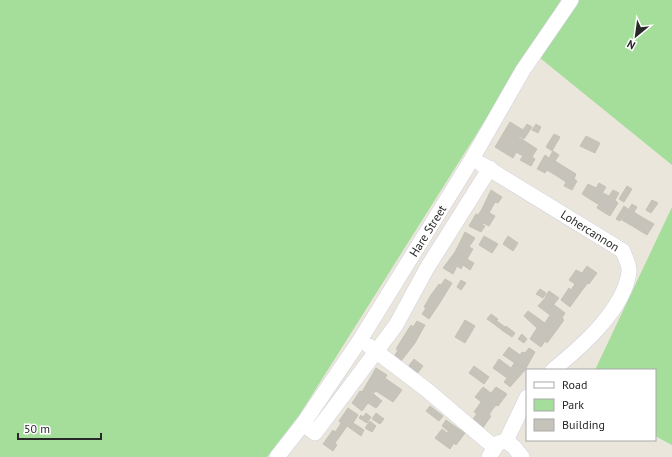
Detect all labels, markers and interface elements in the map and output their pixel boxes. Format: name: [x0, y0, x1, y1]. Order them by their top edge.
north arrow: [616, 16, 656, 56]
text: N: [625, 37, 638, 53]
street label: Hare Street: [406, 202, 449, 259]
street label: Lohercannon: [558, 207, 622, 254]
legend: [526, 369, 656, 441]
text: Road: [562, 377, 587, 392]
text: Park: [562, 397, 584, 412]
scale bar: [18, 415, 101, 441]
text: Building: [562, 417, 605, 432]
text: 50 m: [24, 421, 50, 436]

